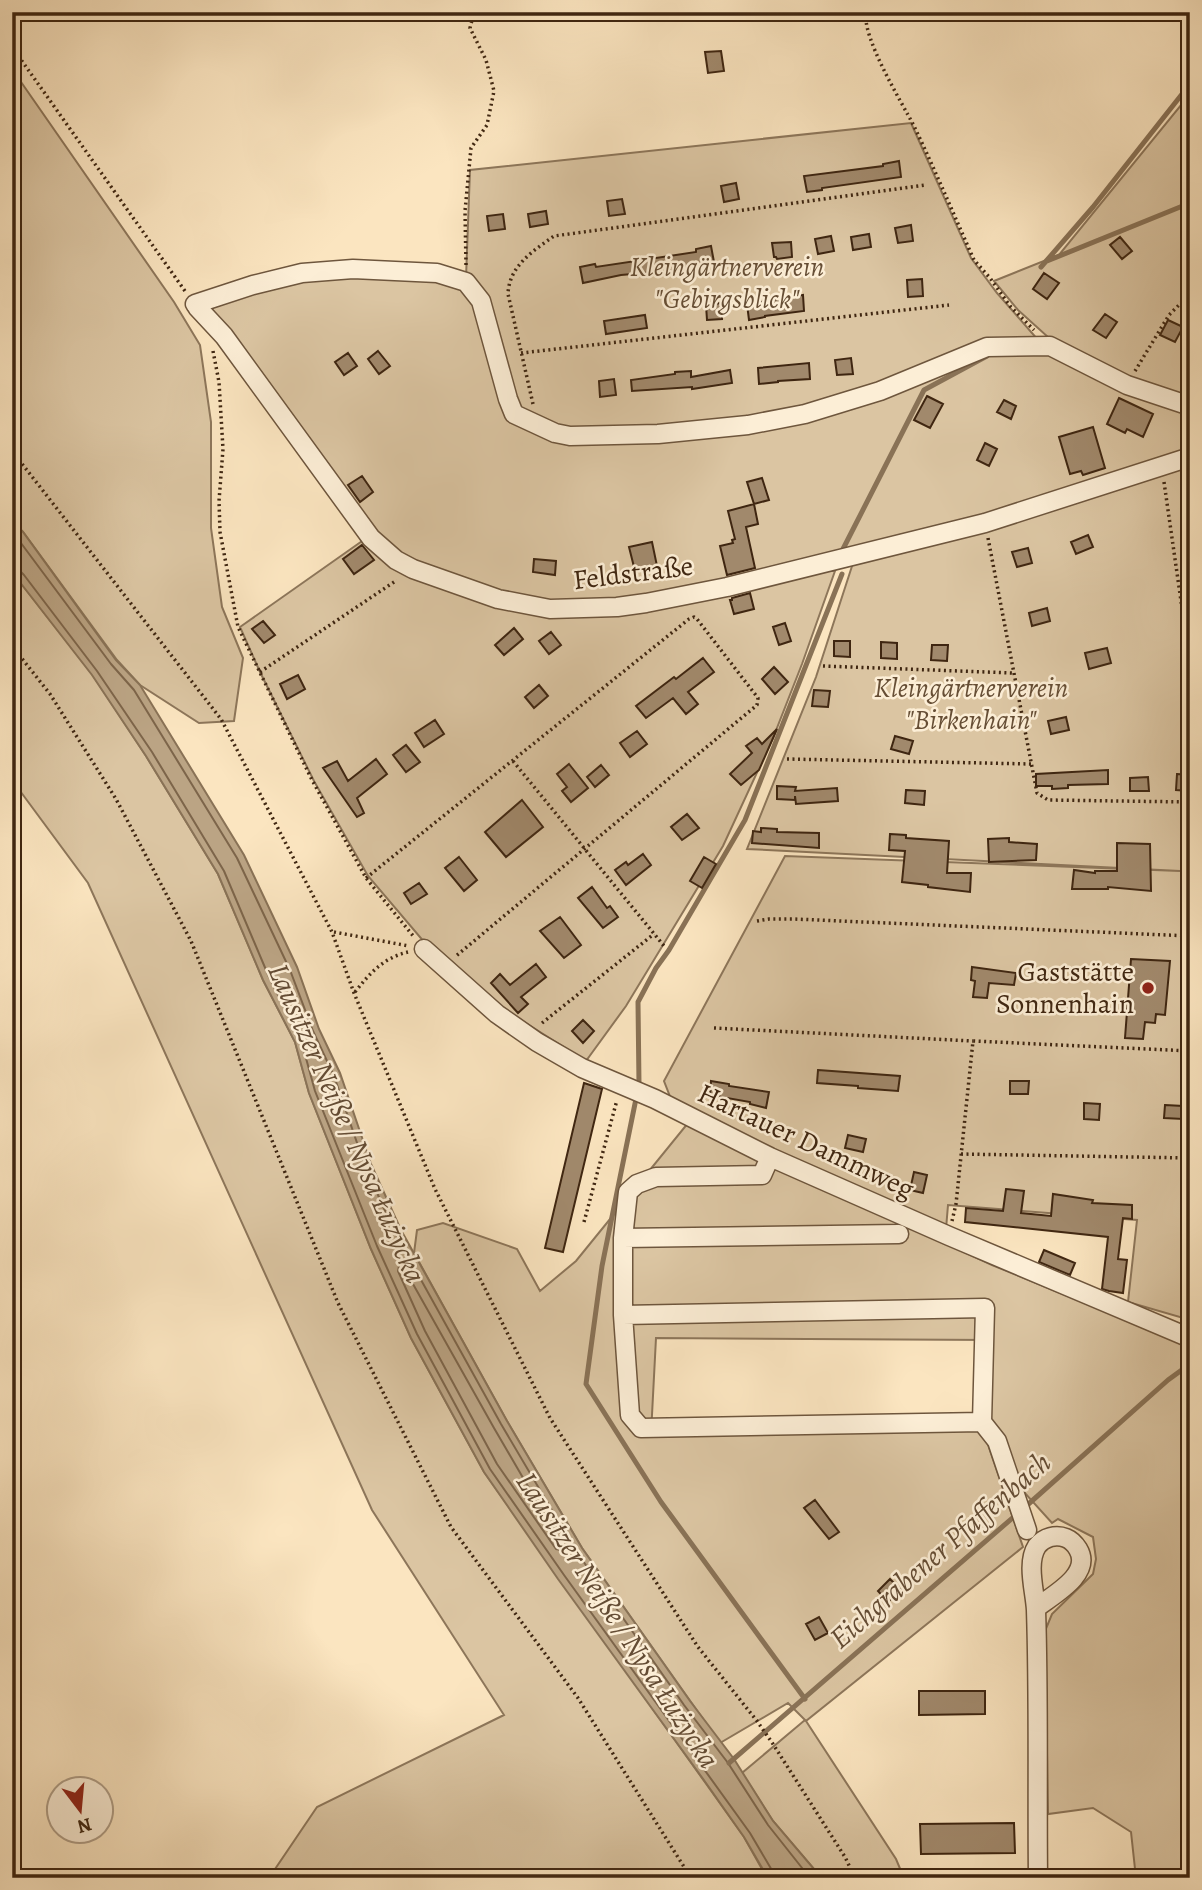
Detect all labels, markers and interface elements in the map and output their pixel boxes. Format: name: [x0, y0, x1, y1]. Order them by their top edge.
park label: Kleingärtnerverein "Gebirgsblick": [630, 248, 824, 318]
street label: Feldstraße: [571, 547, 695, 599]
park label: Kleingärtnerverein "Birkenhain": [874, 669, 1068, 739]
place label: Gaststätte Sonnenhain: [996, 953, 1134, 1023]
water label: Lausitzer Neiße / Nysa Łużycka: [258, 957, 436, 1289]
marker: Gaststätte Sonnenhain: [1140, 980, 1156, 996]
street label: Hartauer Dammweg: [692, 1074, 920, 1208]
water label: Eichgrabener Pfaffenbach: [821, 1443, 1059, 1657]
water label: Lausitzer Neiße / Nysa Łużycka: [507, 1464, 729, 1776]
north arrow: [46, 1774, 116, 1844]
text: N: [74, 1811, 95, 1840]

